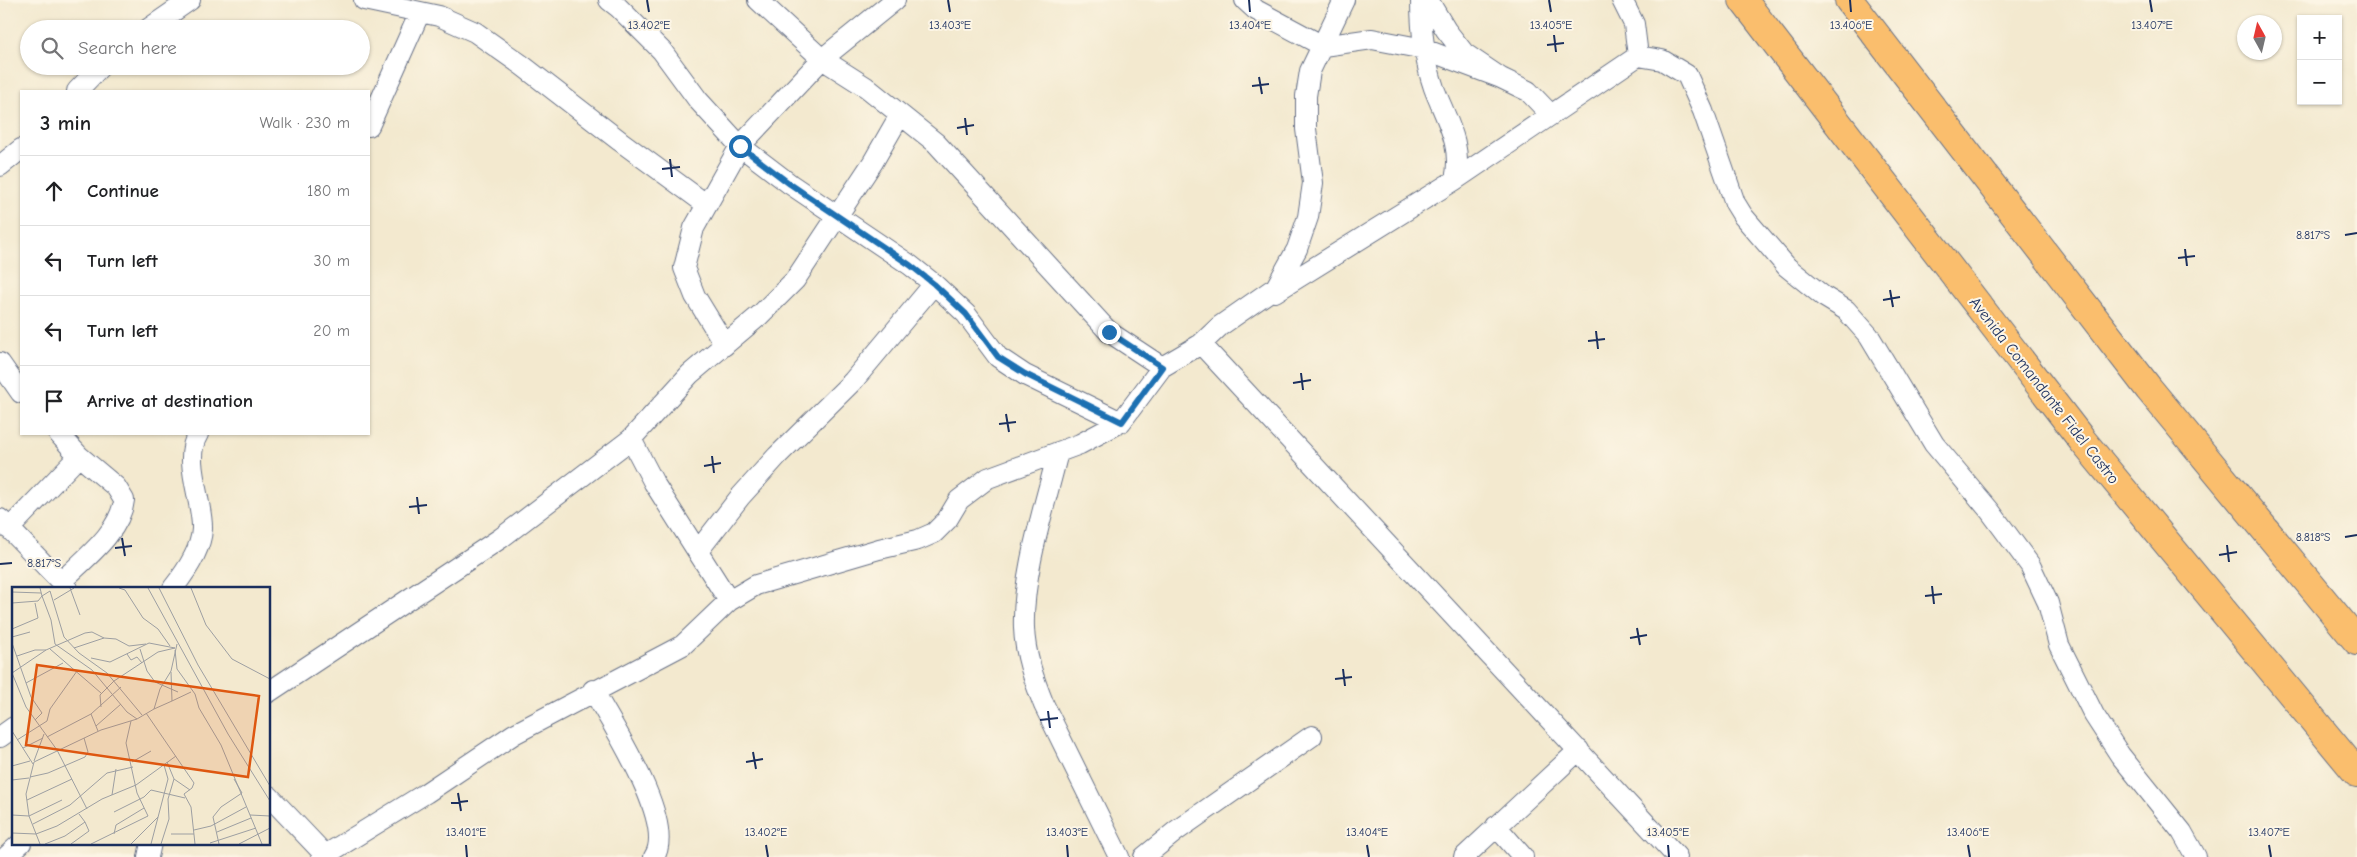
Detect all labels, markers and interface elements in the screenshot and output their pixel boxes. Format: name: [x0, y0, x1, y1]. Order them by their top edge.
north arrow: [2237, 15, 2282, 60]
map controls: [2297, 15, 2342, 105]
button: +: [2297, 15, 2342, 60]
text: 13.402°E: [628, 18, 670, 32]
text: 13.403°E: [929, 18, 971, 32]
text: 13.404°E: [1229, 18, 1271, 32]
text: 13.405°E: [1530, 18, 1572, 32]
text: 13.406°E: [1830, 18, 1872, 32]
text: 13.407°E: [2131, 18, 2173, 32]
search box: [20, 20, 370, 75]
icon: search: [38, 34, 66, 62]
text: Search here: [78, 37, 177, 59]
button: −: [2297, 60, 2342, 105]
text: 3 min: [40, 111, 91, 135]
text: Walk · 230 m: [259, 114, 350, 132]
route start: [729, 135, 752, 158]
icon: ahead: [40, 177, 68, 205]
text: Continue: [87, 180, 159, 202]
text: 180 m: [307, 182, 350, 200]
text: 8.817°S: [2296, 228, 2330, 242]
icon: left: [40, 247, 68, 275]
text: Turn left: [87, 250, 158, 272]
text: 30 m: [314, 252, 350, 270]
street label: Avenida Comandante Fidel Castro: [1966, 294, 2123, 488]
icon: left: [40, 317, 68, 345]
text: Turn left: [87, 320, 158, 342]
route end: [1098, 321, 1121, 344]
text: 20 m: [313, 322, 350, 340]
icon: arrive: [40, 387, 68, 415]
text: Arrive at destination: [87, 390, 253, 412]
text: 8.818°S: [2296, 530, 2331, 544]
text: 8.817°S: [27, 556, 61, 570]
inset map: [12, 587, 270, 844]
text: 13.401°E: [446, 825, 486, 839]
text: 13.402°E: [745, 825, 787, 839]
text: 13.403°E: [1046, 825, 1088, 839]
text: 13.404°E: [1346, 825, 1388, 839]
text: 13.405°E: [1647, 825, 1689, 839]
text: 13.406°E: [1947, 825, 1989, 839]
text: 13.407°E: [2248, 825, 2290, 839]

